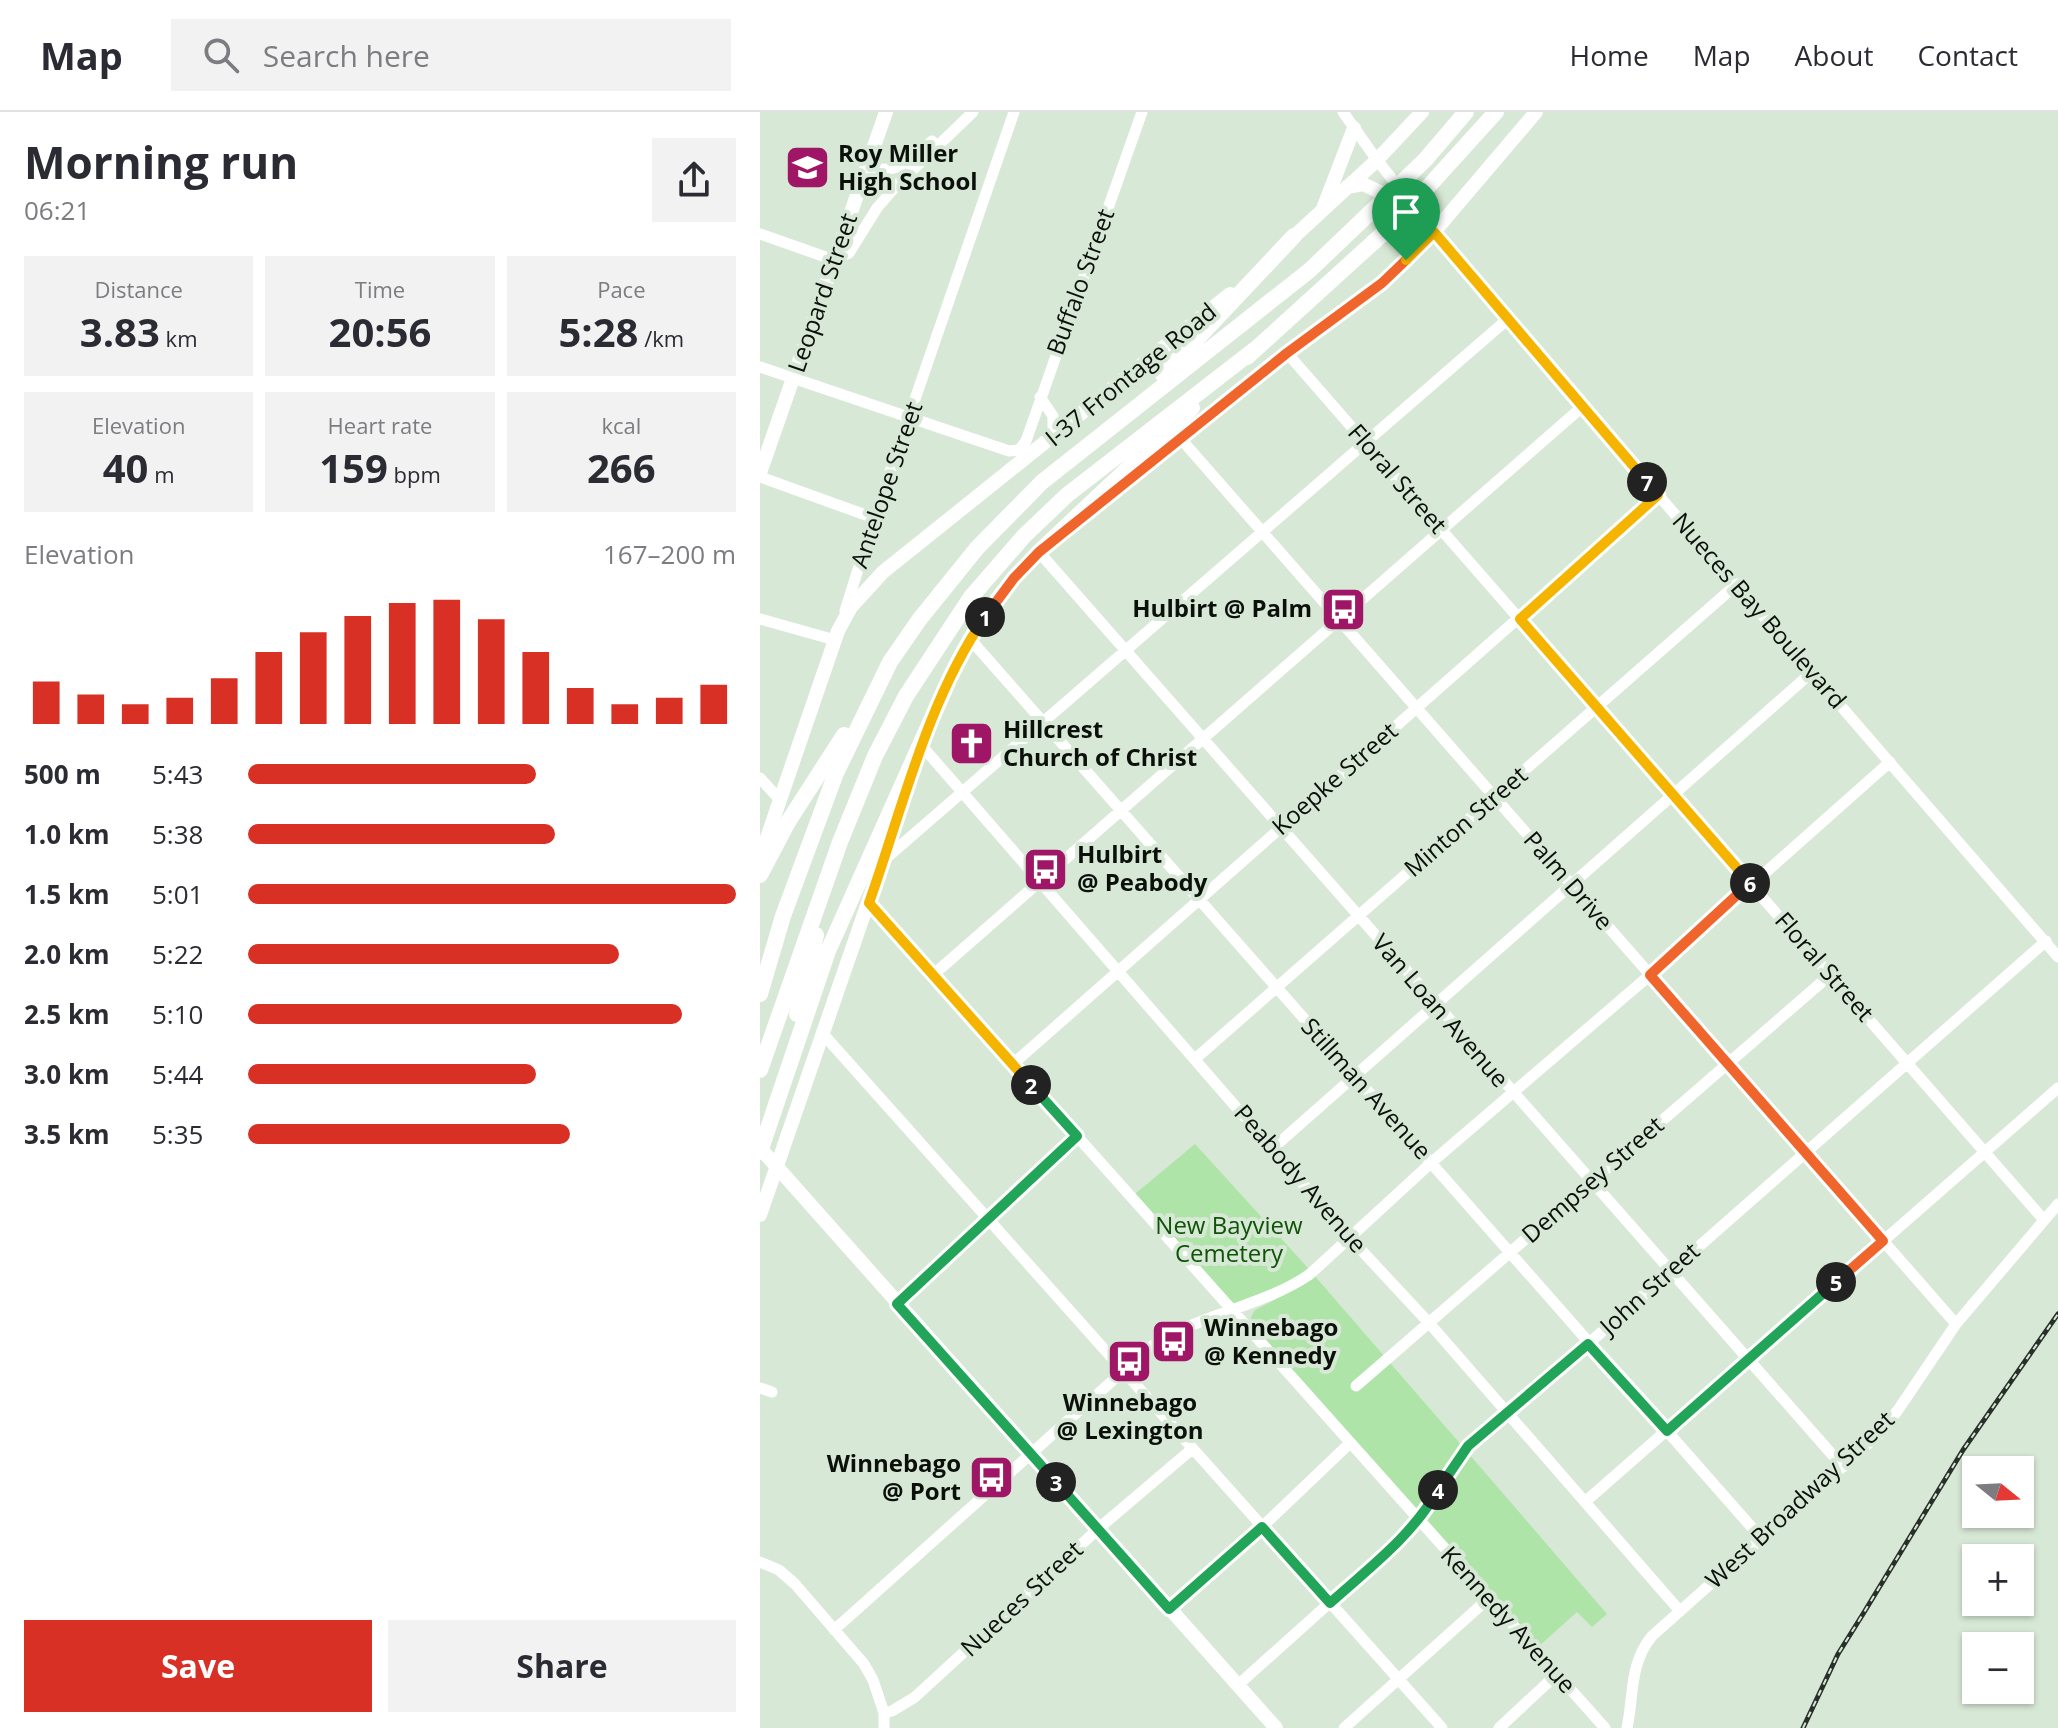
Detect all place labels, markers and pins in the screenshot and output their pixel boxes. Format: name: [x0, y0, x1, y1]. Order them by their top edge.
place label: Roy Miller High School: [838, 136, 978, 197]
school or university icon: Roy Miller High School: [783, 144, 831, 192]
pin: [1372, 178, 1440, 260]
pin: 7: [1627, 462, 1667, 502]
bus stop icon: Hulbirt @ Palm: [1319, 585, 1367, 633]
place label: Hulbirt @ Palm: [1132, 591, 1312, 624]
pin: 1: [965, 597, 1005, 637]
place label: Hillcrest Church of Christ: [1003, 712, 1197, 773]
church icon: Hillcrest Church of Christ: [948, 720, 996, 768]
place label: Hulbirt @ Peabody: [1077, 837, 1208, 898]
bus stop icon: Hulbirt @ Peabody: [1022, 845, 1070, 893]
pin: 6: [1730, 863, 1770, 903]
pin: 2: [1011, 1065, 1051, 1105]
pin: 5: [1816, 1262, 1856, 1302]
place label: Winnebago @ Kennedy: [1204, 1310, 1338, 1371]
bus stop icon: Winnebago @ Kennedy: [1149, 1318, 1197, 1366]
bus stop icon: Winnebago @ Lexington: [1106, 1337, 1154, 1385]
place label: Winnebago @ Lexington: [1056, 1385, 1204, 1446]
place label: Winnebago @ Port: [827, 1446, 961, 1507]
bus stop icon: Winnebago @ Port: [968, 1454, 1016, 1502]
pin: 3: [1036, 1462, 1076, 1502]
pin: 4: [1418, 1470, 1458, 1510]

